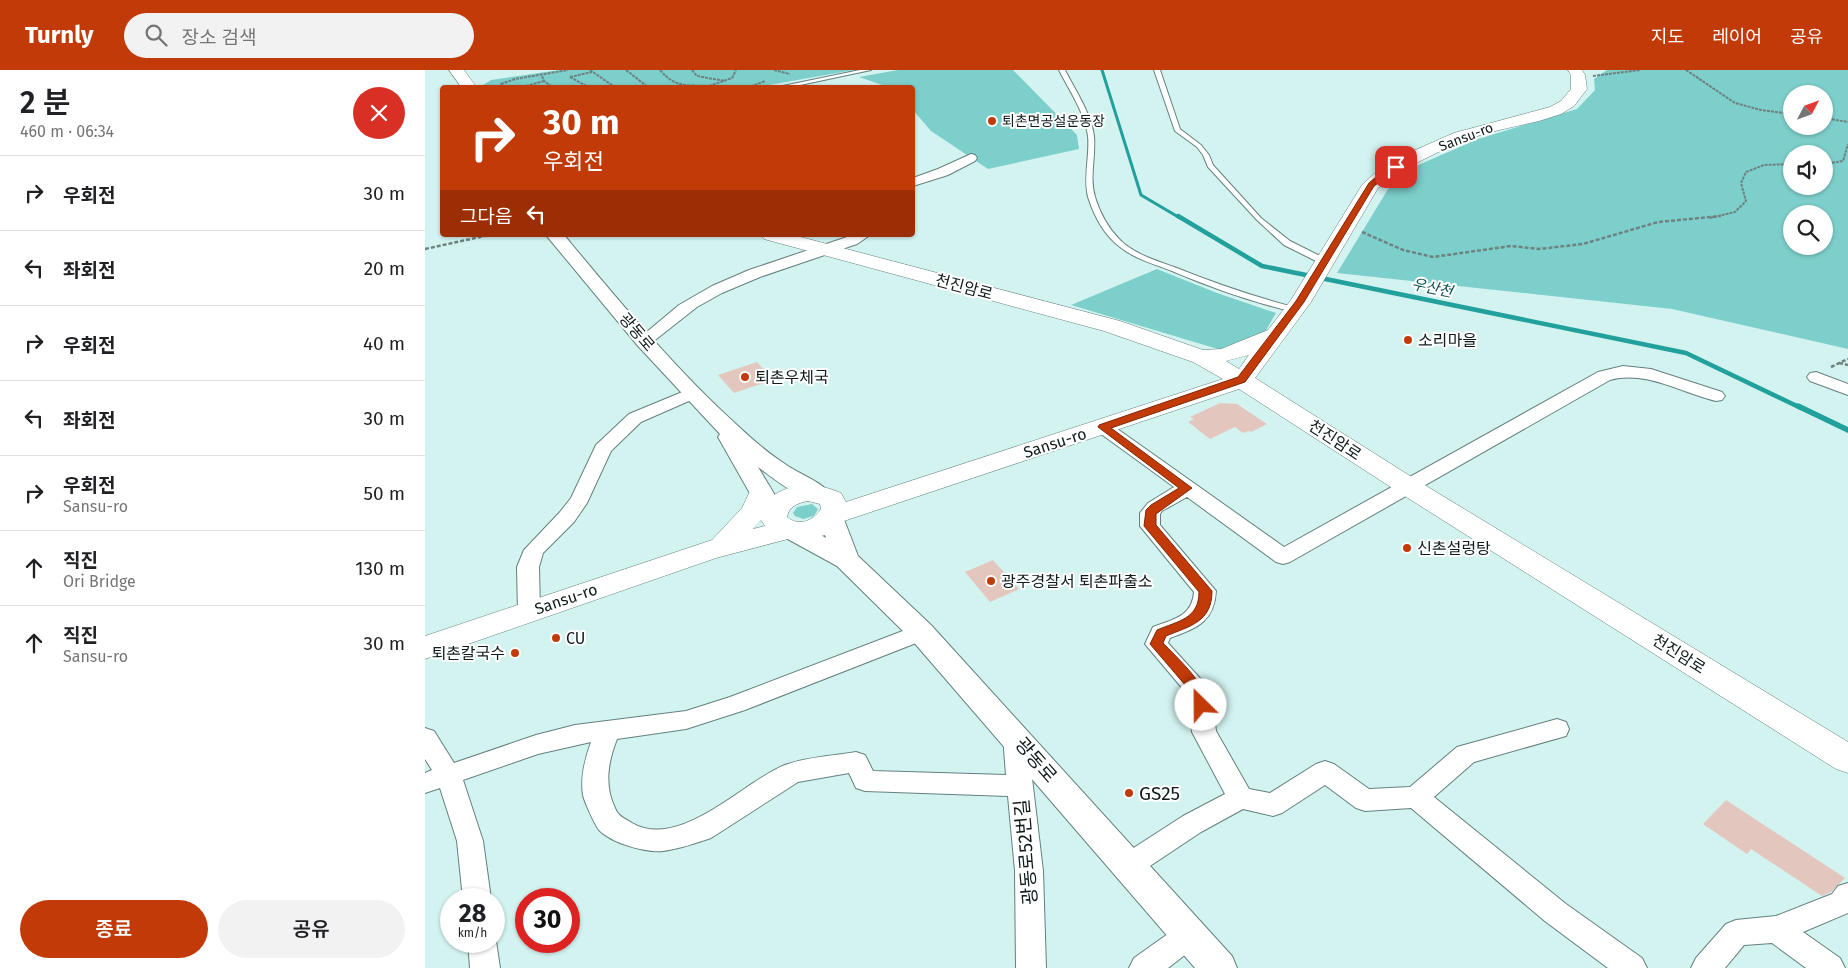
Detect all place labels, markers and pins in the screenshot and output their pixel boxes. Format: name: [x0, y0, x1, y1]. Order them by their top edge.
place label: 퇴촌면공설운동장: [1002, 113, 1105, 130]
marker: 퇴촌면공설운동장: [986, 115, 998, 127]
pin: [1375, 146, 1417, 188]
place label: 소리마을: [1418, 331, 1477, 350]
marker: 소리마을: [1402, 334, 1414, 346]
place label: 퇴촌우체국: [755, 368, 829, 387]
marker: 퇴촌우체국: [739, 371, 751, 383]
place label: 신촌설렁탕: [1417, 539, 1491, 558]
marker: 신촌설렁탕: [1401, 542, 1413, 554]
place label: 광주경찰서 퇴촌파출소: [1001, 572, 1152, 591]
marker: 광주경찰서 퇴촌파출소: [985, 575, 997, 587]
place label: CU: [566, 629, 585, 648]
marker: CU: [550, 632, 562, 644]
place label: 퇴촌칼국수: [431, 644, 505, 663]
marker: 퇴촌칼국수: [509, 647, 521, 659]
place label: GS25: [1139, 782, 1180, 805]
marker: GS25: [1123, 787, 1135, 799]

